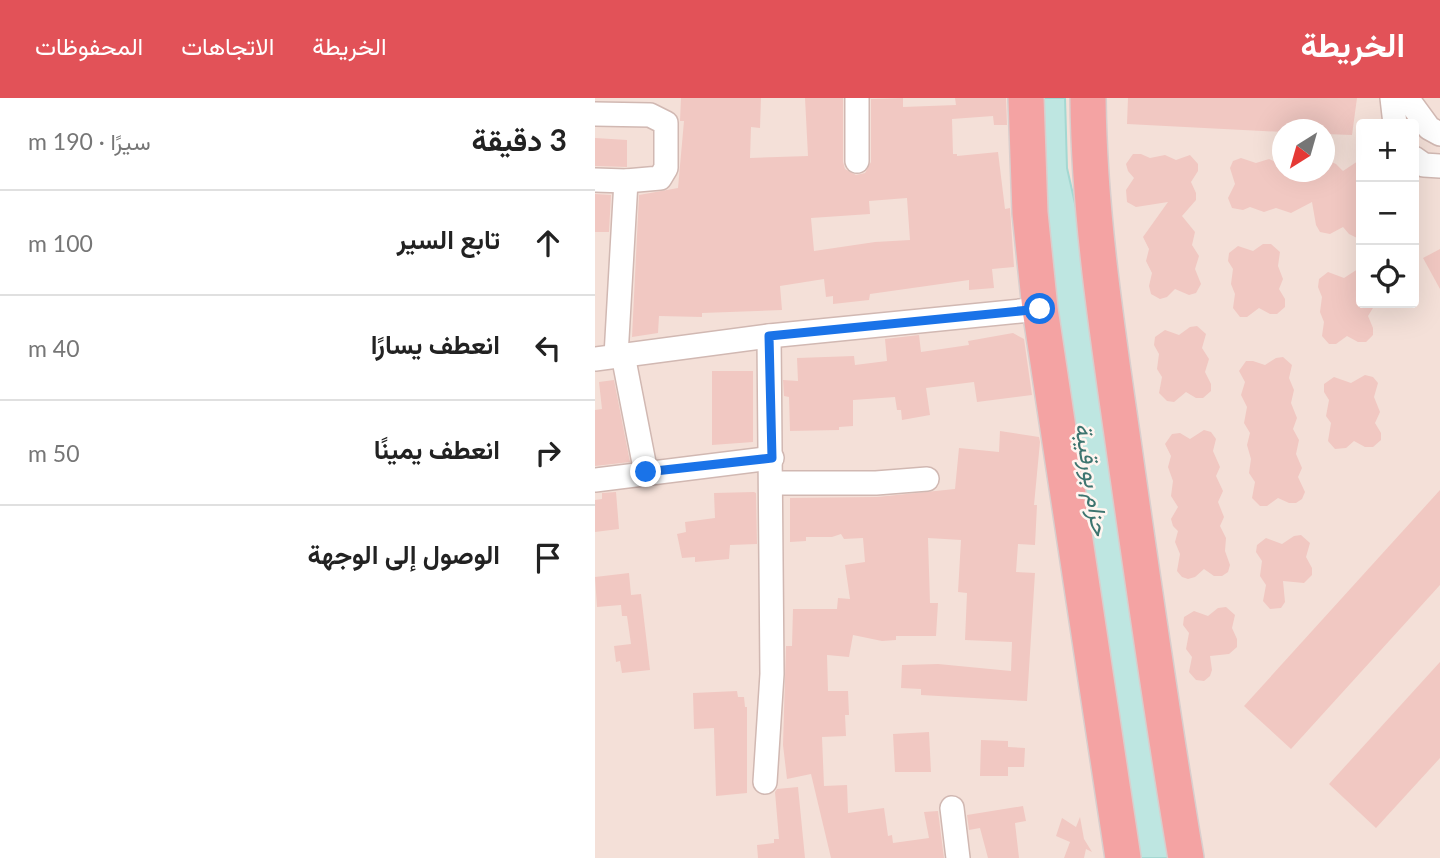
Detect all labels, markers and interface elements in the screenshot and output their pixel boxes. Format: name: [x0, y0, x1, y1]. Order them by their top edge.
text: الخريطة: [1301, 24, 1405, 64]
text: المحفوظات: [35, 31, 143, 60]
text: الاتجاهات: [181, 31, 274, 60]
text: الخريطة: [312, 31, 387, 60]
north arrow: [1272, 119, 1335, 182]
map controls: [1356, 119, 1419, 308]
button: +: [1356, 119, 1419, 182]
text: 3 دقيقة: [472, 121, 567, 157]
text: سيرًا · 190 m: [28, 127, 151, 155]
button: −: [1356, 182, 1419, 245]
text: تابع السير: [397, 223, 500, 255]
icon: ahead: [529, 224, 567, 262]
text: 100 m: [28, 229, 93, 257]
button: locate: [1356, 245, 1419, 308]
route start: [1024, 293, 1055, 324]
text: انعطف يسارًا: [371, 328, 500, 360]
icon: left: [529, 329, 567, 367]
text: 40 m: [28, 334, 80, 362]
water label: حزام بورقيبة: [1067, 420, 1116, 539]
text: انعطف يمينًا: [374, 433, 500, 465]
icon: right: [529, 434, 567, 472]
text: 50 m: [28, 439, 80, 467]
route end: [630, 456, 661, 487]
text: الوصول إلى الوجهة: [308, 538, 500, 570]
icon: arrive: [529, 539, 567, 577]

